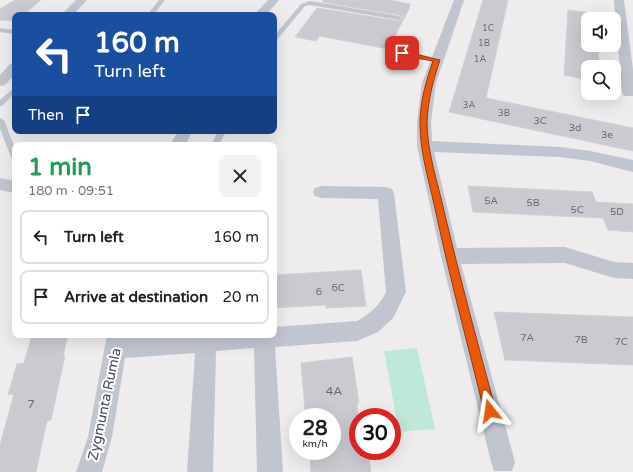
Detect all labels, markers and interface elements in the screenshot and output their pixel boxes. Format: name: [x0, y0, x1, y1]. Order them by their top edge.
map controls: [581, 12, 621, 100]
button: sound: [581, 12, 621, 52]
house number: 1C: [482, 23, 494, 34]
text: 160 m: [94, 26, 180, 60]
icon: left: [28, 28, 80, 80]
pin: [385, 36, 419, 70]
house number: 1B: [478, 38, 490, 49]
icon: arrive: [391, 42, 413, 64]
house number: 1A: [474, 54, 486, 65]
text: Turn left: [94, 60, 166, 82]
button: search: [581, 60, 621, 100]
house number: 3A: [463, 100, 475, 111]
icon: arrive: [72, 104, 94, 126]
text: Then: [28, 106, 64, 124]
house number: 3B: [498, 108, 510, 119]
house number: 3C: [533, 115, 547, 127]
house number: 3d: [569, 122, 581, 134]
house number: 3e: [601, 129, 613, 141]
text: 1 min: [28, 153, 92, 182]
button: close: [219, 155, 261, 197]
text: 180 m · 09:51: [28, 183, 114, 199]
house number: 5A: [484, 195, 498, 207]
house number: 5B: [526, 197, 540, 209]
house number: 5C: [570, 204, 584, 216]
house number: 5D: [610, 206, 624, 218]
icon: left: [30, 226, 52, 248]
text: Turn left: [64, 228, 124, 246]
text: 160 m: [213, 228, 259, 246]
house number: 6C: [331, 282, 345, 294]
icon: arrive: [30, 286, 52, 308]
house number: 6: [316, 286, 322, 298]
text: Arrive at destination: [64, 288, 208, 306]
text: 20 m: [222, 288, 259, 306]
house number: 7A: [520, 332, 534, 344]
house number: 7B: [574, 334, 588, 346]
house number: 7C: [614, 336, 628, 348]
street label: Zygmunta Rumla: [84, 346, 125, 462]
house number: 4A: [326, 384, 342, 398]
position arrow: [469, 390, 511, 432]
house number: 7: [27, 397, 35, 411]
speed limit sign: 30: [349, 408, 401, 460]
text: 28: [302, 417, 328, 441]
text: km/h: [302, 438, 328, 450]

